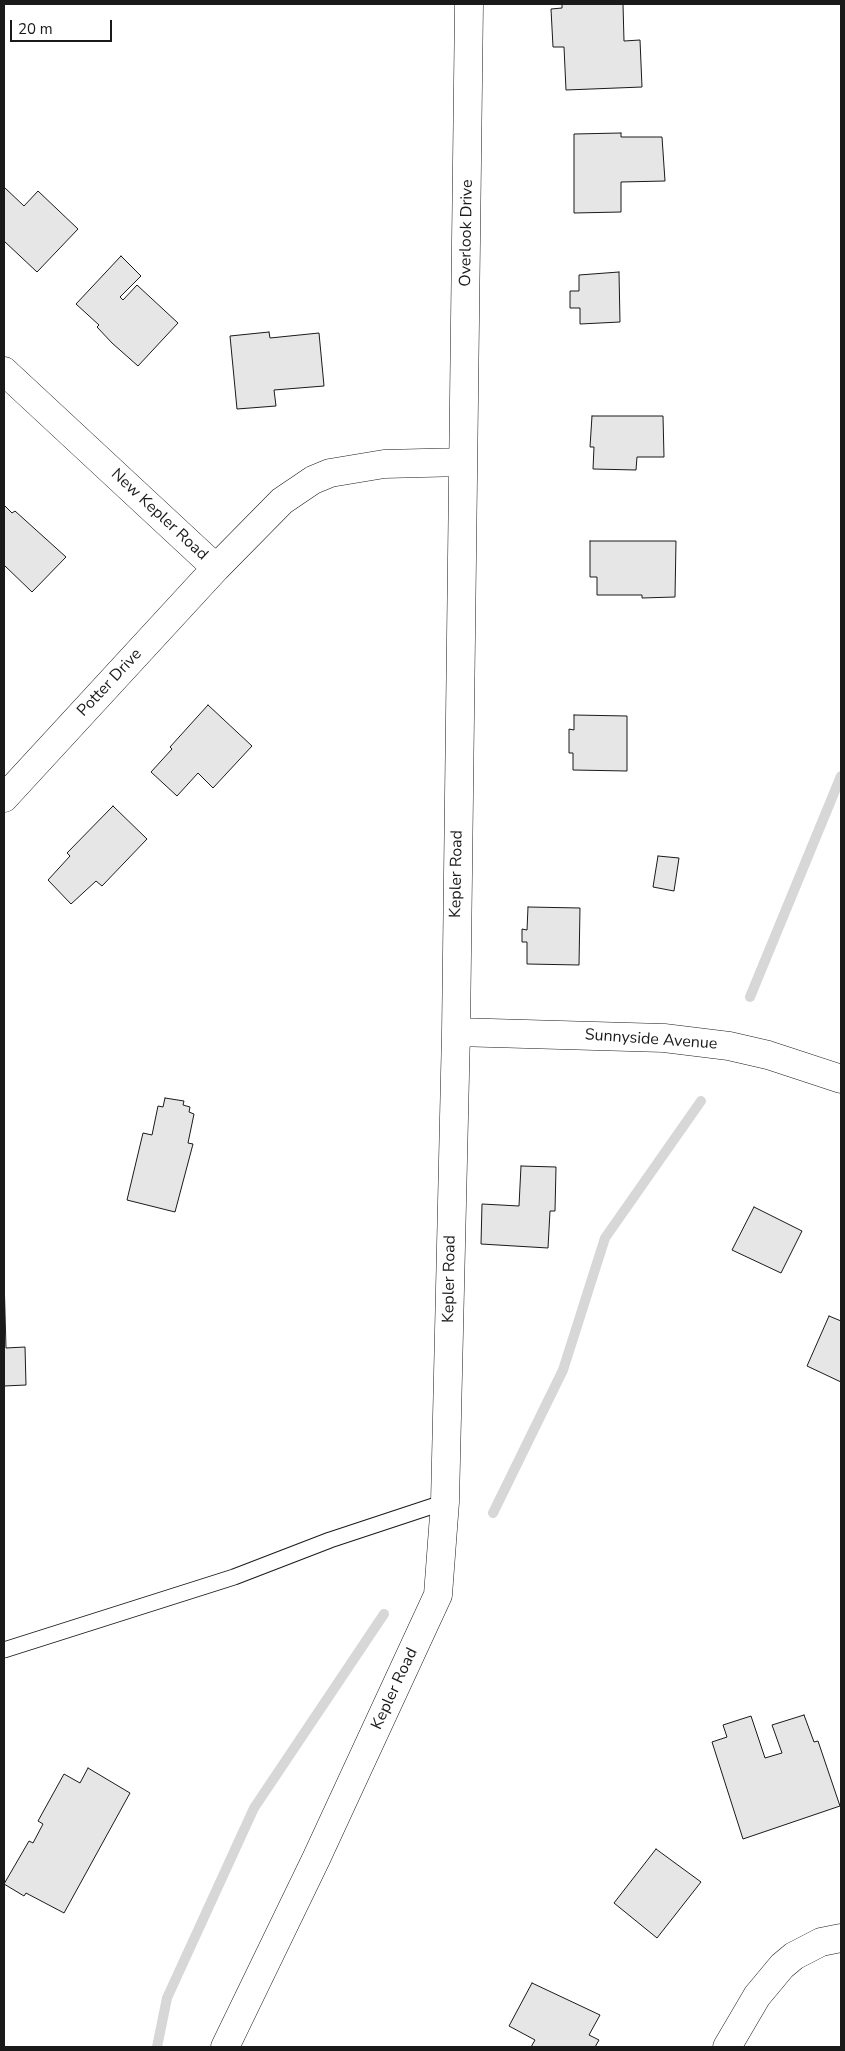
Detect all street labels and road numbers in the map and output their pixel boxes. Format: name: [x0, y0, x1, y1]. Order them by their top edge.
street label: Overlook Drive: [456, 179, 478, 287]
street label: New Kepler Road: [106, 465, 212, 565]
street label: Potter Drive: [74, 645, 146, 721]
street label: Kepler Road: [447, 830, 467, 918]
street label: Sunnyside Avenue: [584, 1026, 718, 1054]
street label: Kepler Road: [440, 1235, 460, 1323]
street label: Kepler Road: [368, 1645, 422, 1733]

